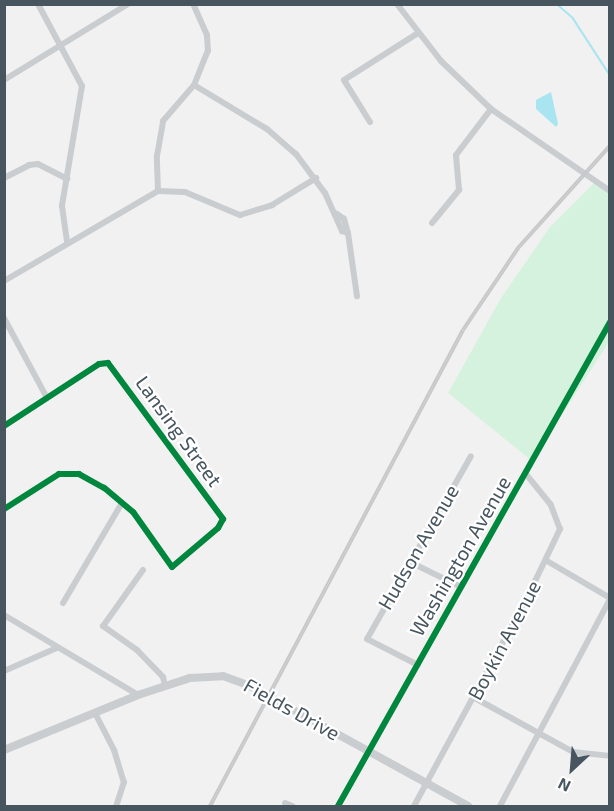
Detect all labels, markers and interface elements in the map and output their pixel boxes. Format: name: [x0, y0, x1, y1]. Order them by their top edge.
street label: Lansing Street: [131, 371, 227, 491]
street label: Washington Avenue: [404, 471, 516, 641]
street label: Hudson Avenue: [372, 480, 464, 614]
street label: Boykin Avenue: [462, 576, 546, 704]
street label: Fields Drive: [240, 673, 344, 745]
north arrow: [542, 739, 602, 799]
text: N: [555, 775, 573, 797]

